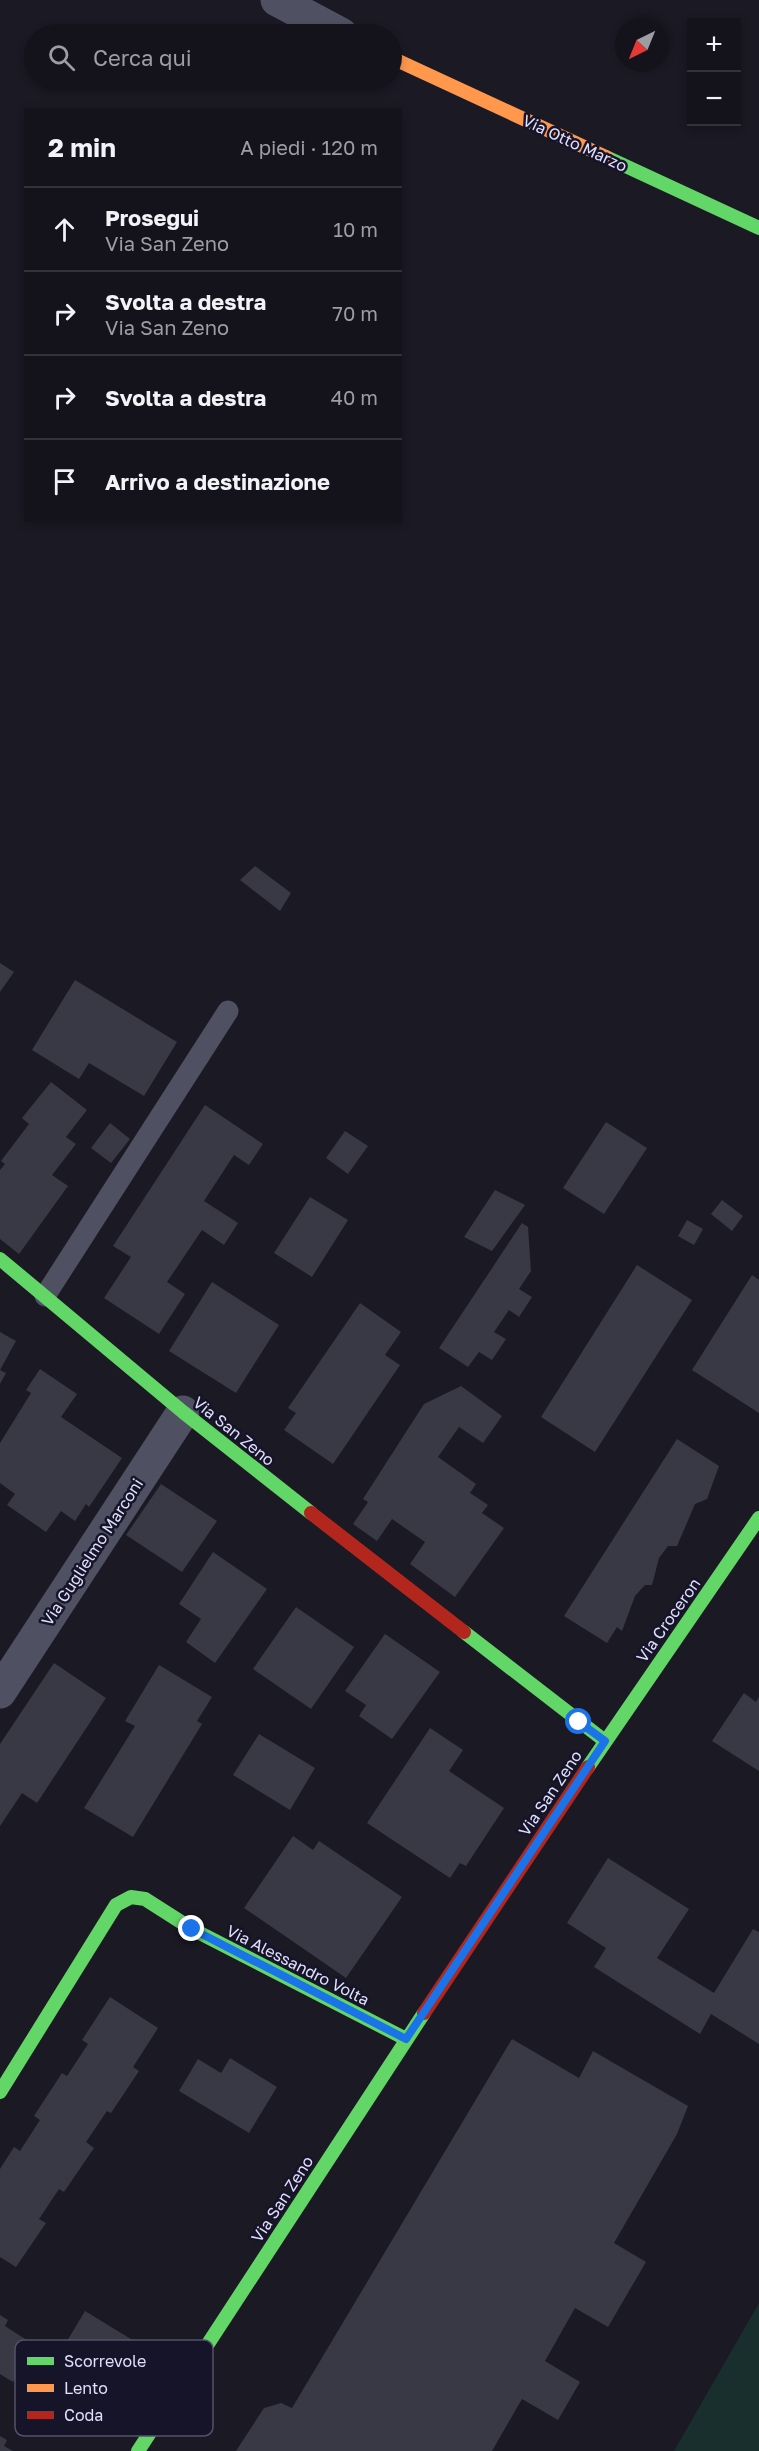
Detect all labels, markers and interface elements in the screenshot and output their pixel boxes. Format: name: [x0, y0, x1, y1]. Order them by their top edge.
north arrow: [615, 18, 669, 72]
map controls: [687, 18, 741, 126]
button: +: [687, 18, 741, 72]
search box: [24, 24, 402, 90]
icon: search: [45, 41, 78, 74]
text: Cerca qui: [93, 44, 192, 71]
button: −: [687, 72, 741, 126]
street label: Via Otto Marzo: [520, 110, 630, 176]
text: 2 min: [48, 132, 116, 163]
text: A piedi · 120 m: [240, 135, 378, 159]
text: Prosegui: [105, 204, 199, 231]
icon: ahead: [48, 213, 81, 246]
text: 10 m: [333, 217, 378, 241]
text: Via San Zeno: [105, 231, 229, 255]
text: Svolta a destra: [105, 288, 266, 315]
icon: right: [48, 297, 81, 330]
text: 70 m: [332, 301, 378, 325]
text: Via San Zeno: [105, 315, 229, 339]
icon: right: [48, 381, 81, 414]
text: Svolta a destra: [105, 384, 266, 411]
text: 40 m: [331, 385, 378, 409]
icon: arrive: [48, 465, 81, 498]
text: Arrivo a destinazione: [105, 468, 330, 495]
street label: Via San Zeno: [189, 1392, 279, 1470]
street label: Via Guglielmo Marconi: [37, 1475, 147, 1629]
street label: Via Croceron: [632, 1574, 704, 1666]
route start: [565, 1708, 591, 1734]
street label: Via San Zeno: [514, 1746, 586, 1840]
route end: [178, 1915, 204, 1941]
street label: Via Alessandro Volta: [223, 1920, 373, 2010]
street label: Via San Zeno: [247, 2152, 317, 2246]
legend: [15, 2340, 213, 2436]
text: Scorrevole: [64, 2351, 146, 2371]
text: Lento: [64, 2378, 108, 2398]
text: Coda: [64, 2405, 103, 2425]

